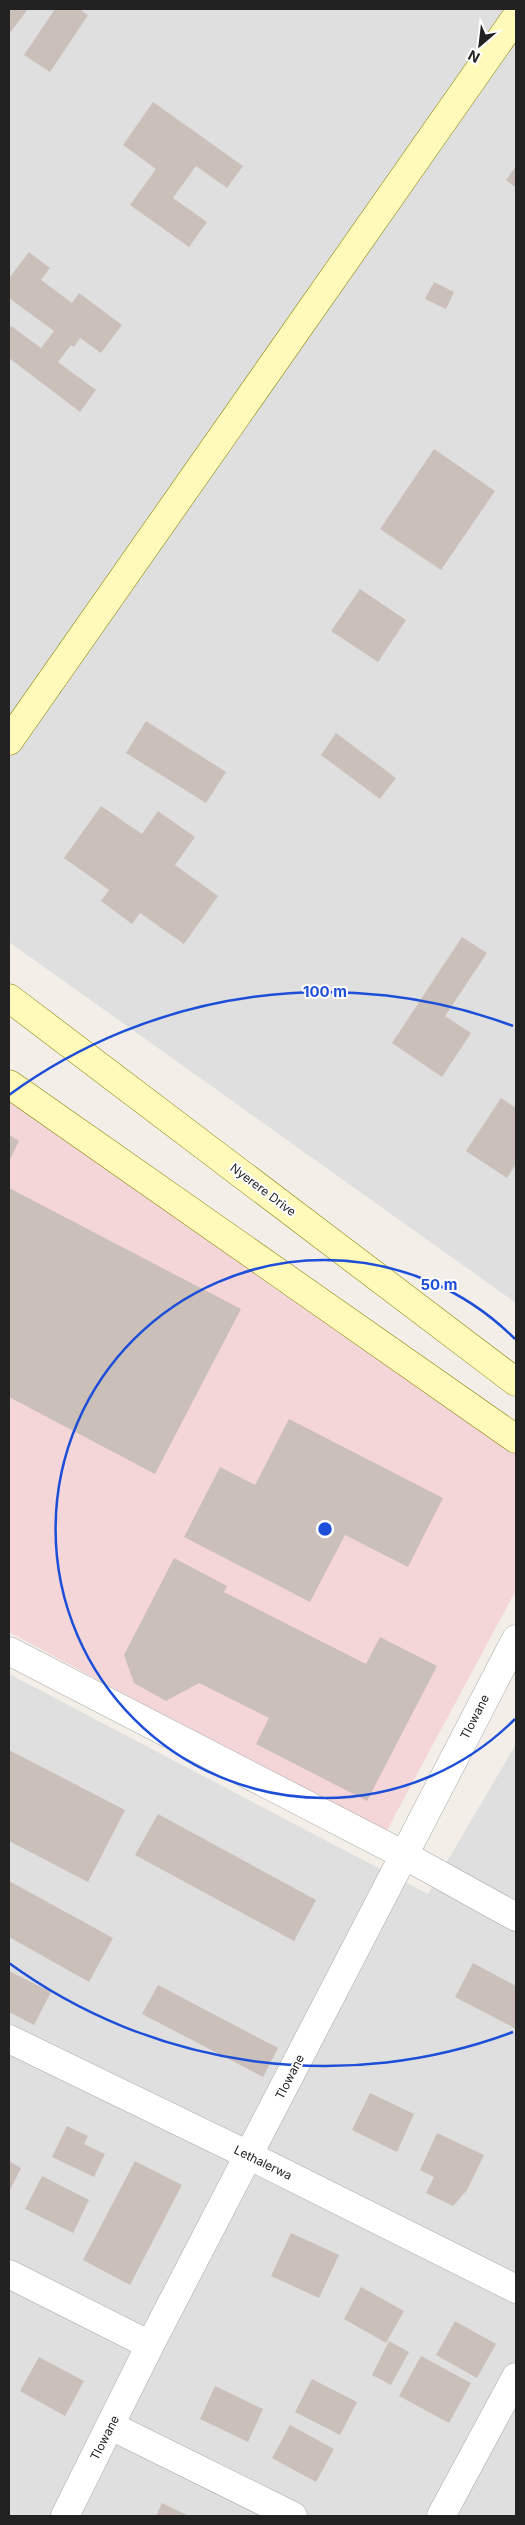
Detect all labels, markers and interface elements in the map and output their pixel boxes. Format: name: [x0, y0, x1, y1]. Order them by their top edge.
north arrow: [455, 20, 505, 70]
text: N: [465, 47, 482, 67]
text: 100 m: [303, 982, 347, 1001]
street label: Nyerere Drive: [227, 1160, 299, 1219]
text: 50 m: [421, 1275, 457, 1294]
centre of rings: [316, 1520, 334, 1538]
street label: Tlowane: [457, 1692, 492, 1742]
street label: Tlowane: [272, 2052, 307, 2102]
street label: Lethalerwa: [232, 2142, 295, 2183]
street label: Tlowane: [87, 2413, 122, 2463]

